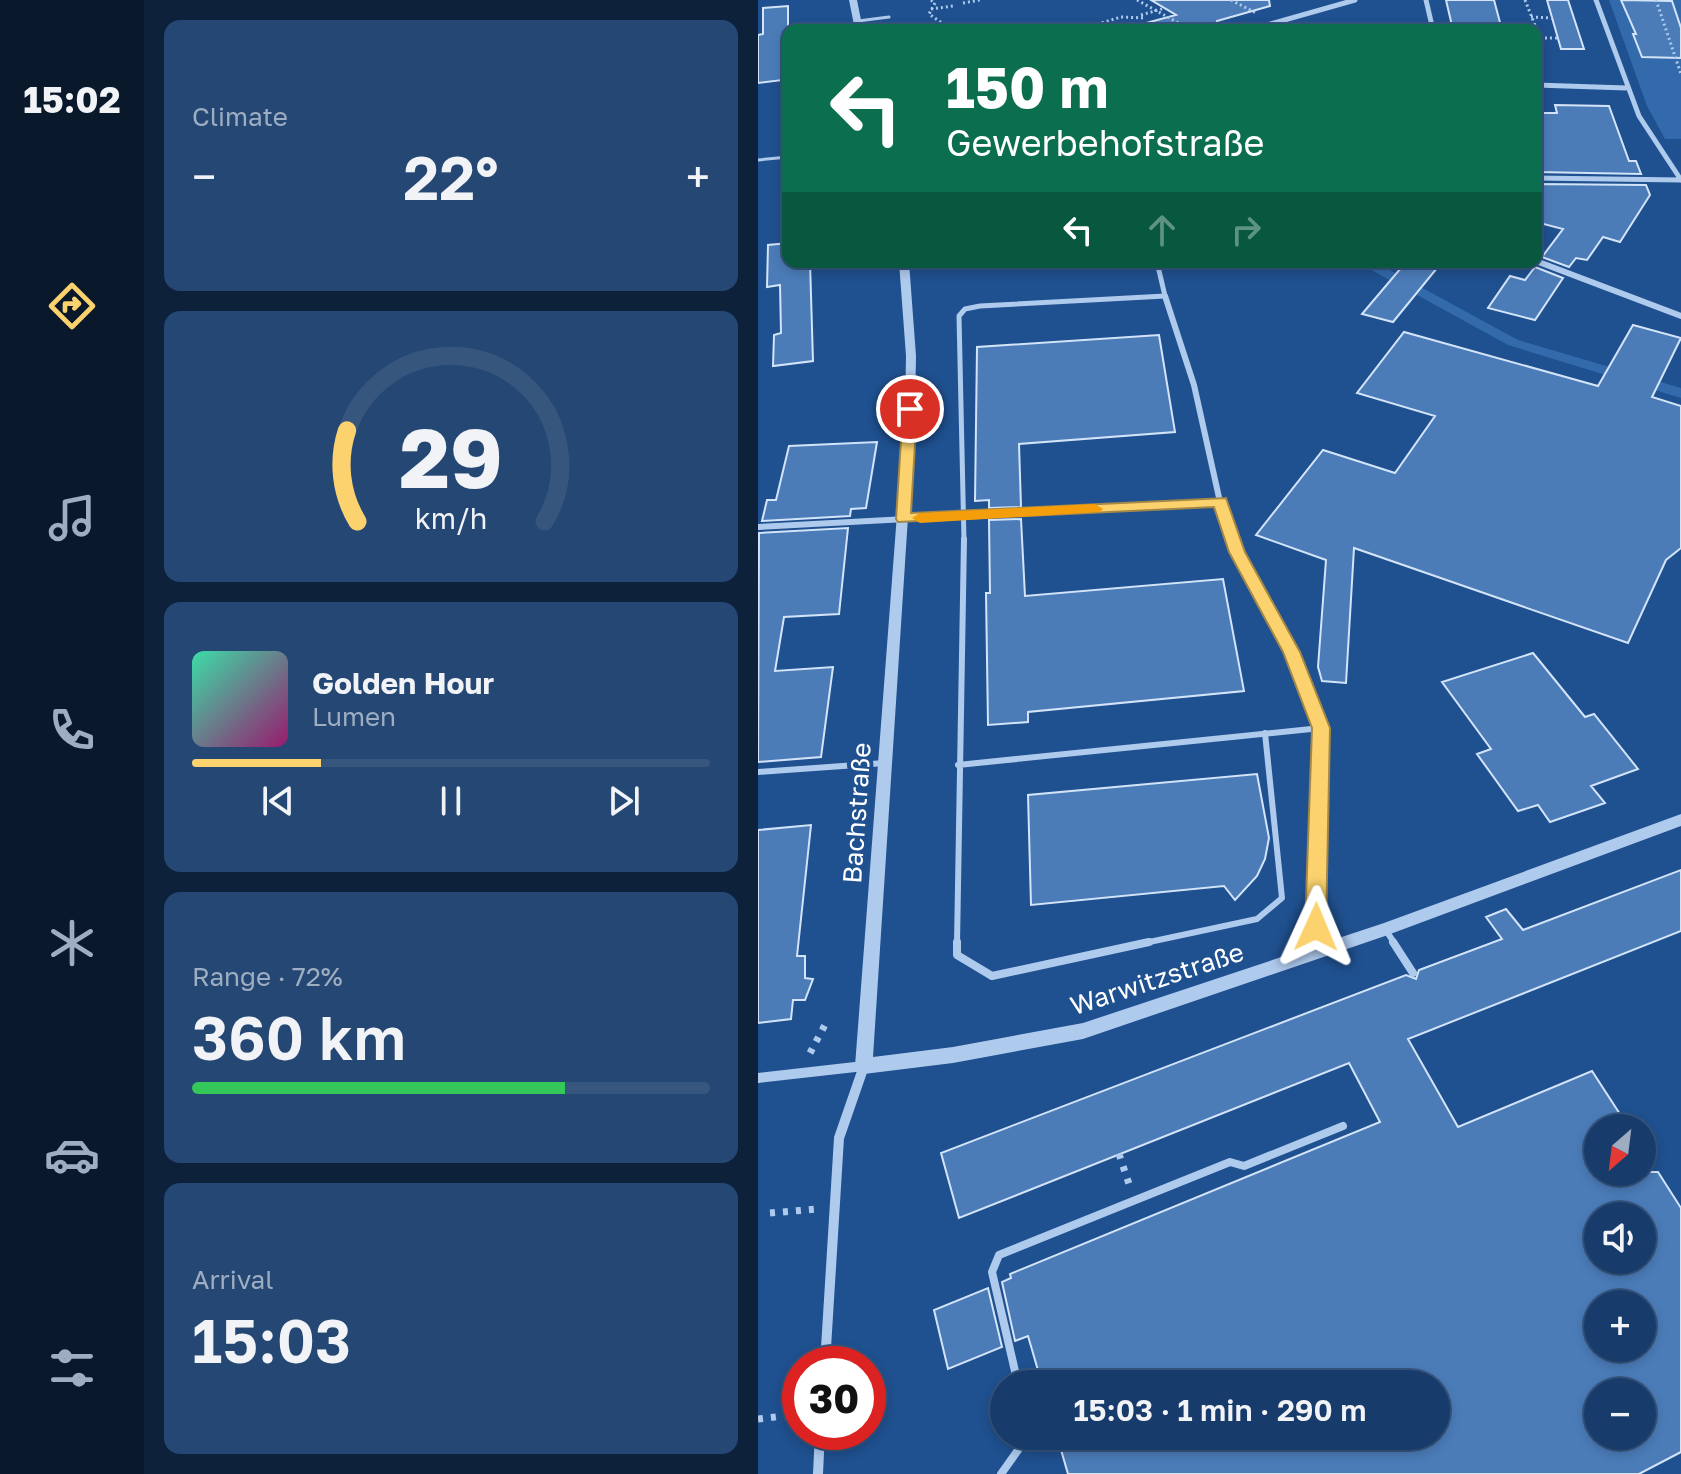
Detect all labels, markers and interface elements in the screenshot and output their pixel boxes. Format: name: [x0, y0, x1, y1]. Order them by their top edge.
text: 150 m: [946, 53, 1108, 120]
icon: left: [814, 56, 918, 160]
text: 15:02: [23, 78, 121, 121]
text: Climate: [192, 101, 288, 132]
text: Gewerbehofstraße: [946, 121, 1264, 164]
text: 22°: [403, 141, 499, 213]
text: −: [192, 150, 216, 203]
text: +: [686, 150, 710, 203]
icon: left: [1056, 208, 1100, 252]
icon: ahead: [1140, 208, 1184, 252]
icon: right: [1224, 208, 1268, 252]
icon: directions: [44, 278, 100, 334]
pin: [876, 375, 944, 443]
icon: arrive: [888, 387, 932, 431]
text: 29: [399, 406, 503, 506]
icon: music: [44, 490, 100, 546]
text: km/h: [415, 501, 487, 535]
text: Golden Hour: [312, 665, 494, 701]
text: Lumen: [312, 701, 396, 732]
icon: phone: [44, 702, 100, 758]
street label: Bachstraße: [836, 741, 877, 884]
icon: previous: [256, 779, 300, 823]
icon: pause: [429, 779, 473, 823]
icon: next: [602, 779, 646, 823]
position arrow: [1274, 885, 1358, 969]
icon: climate: [44, 915, 100, 971]
street label: Warwitzstraße: [1066, 936, 1247, 1021]
text: Range · 72%: [192, 961, 343, 992]
text: 360 km: [192, 1001, 406, 1073]
north arrow: [1584, 1114, 1656, 1186]
map controls: [1584, 1114, 1656, 1450]
icon: car: [44, 1127, 100, 1183]
button: sound: [1584, 1202, 1656, 1274]
text: Arrival: [192, 1264, 273, 1295]
button: +: [1584, 1290, 1656, 1362]
text: 15:03: [192, 1304, 351, 1376]
icon: filters: [44, 1340, 100, 1396]
speed limit sign: 30: [782, 1346, 886, 1450]
button: −: [1584, 1378, 1656, 1450]
text: 15:03 · 1 min · 290 m: [1073, 1392, 1367, 1428]

